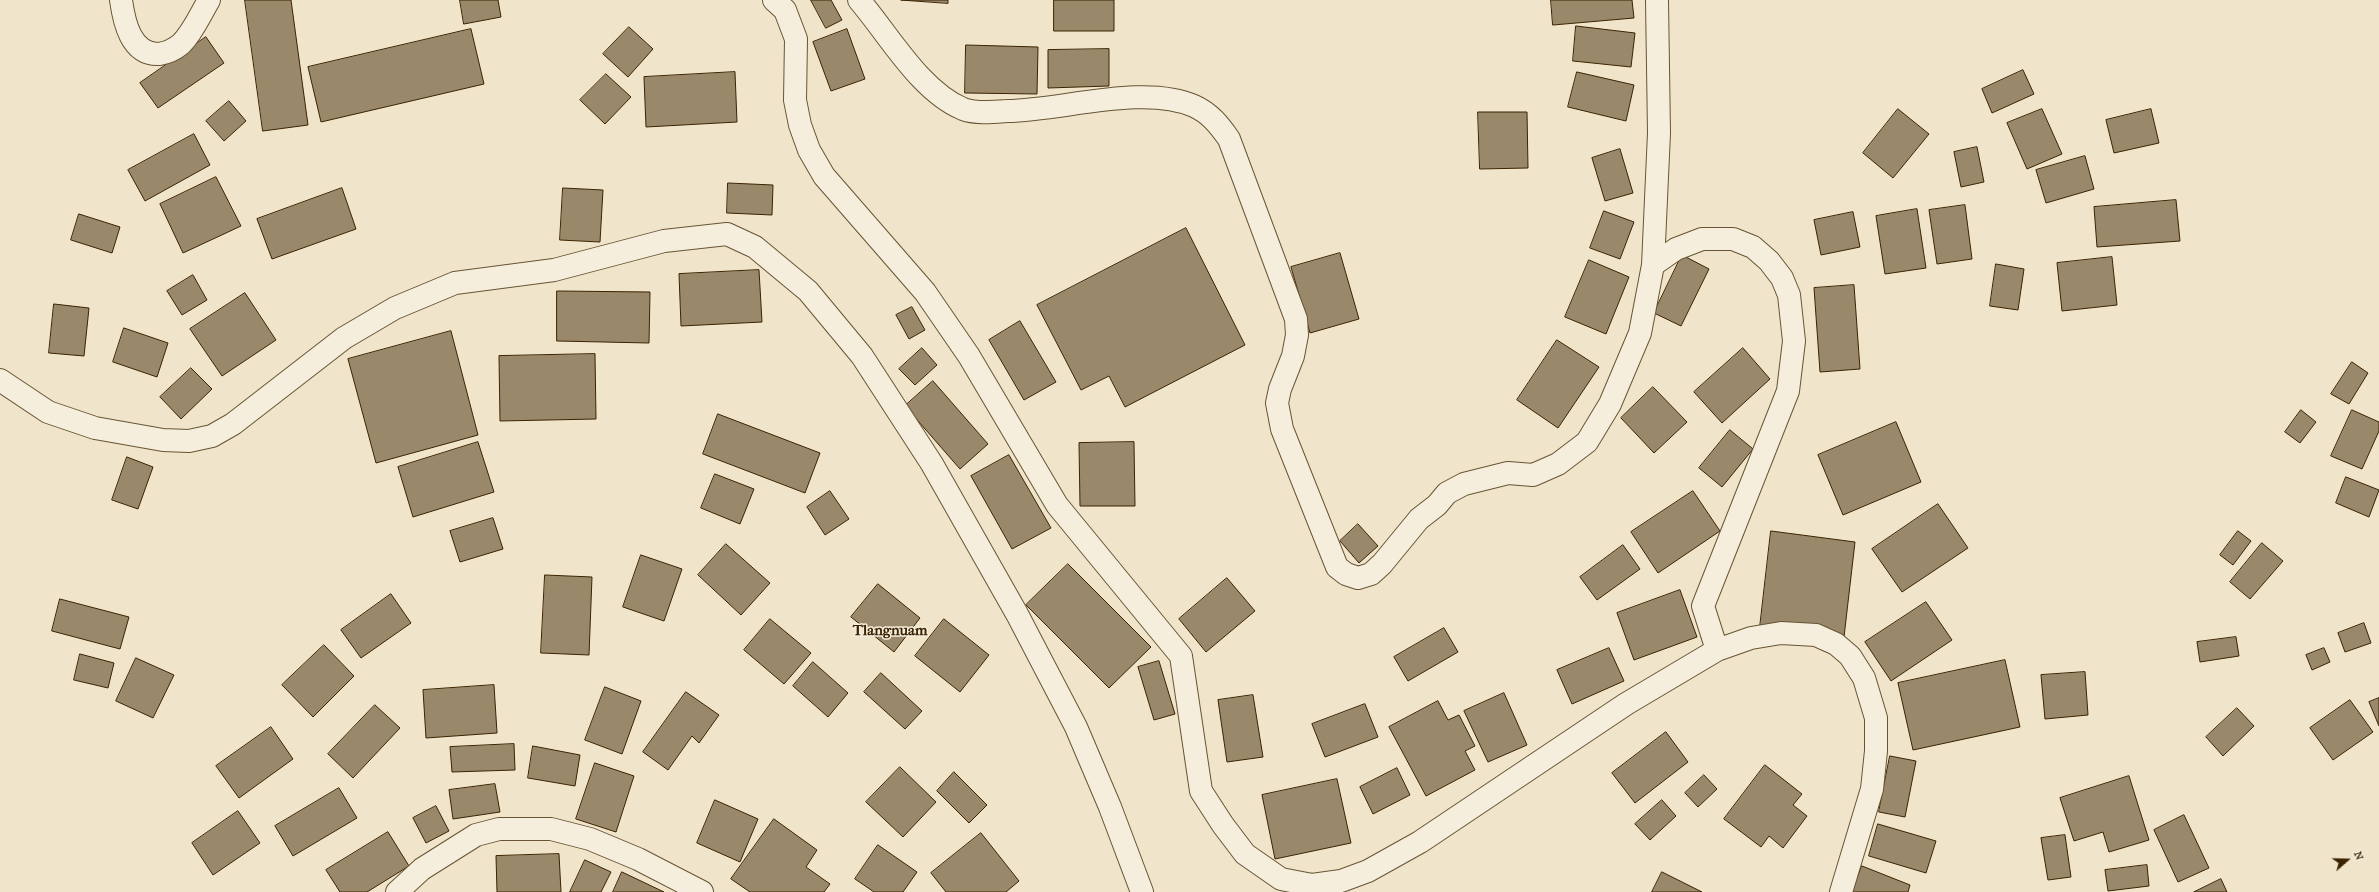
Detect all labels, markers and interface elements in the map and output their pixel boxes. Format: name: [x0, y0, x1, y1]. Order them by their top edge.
district label: Tlangnuam: [853, 622, 927, 640]
north arrow: [2327, 840, 2367, 880]
text: N: [2351, 850, 2366, 862]

